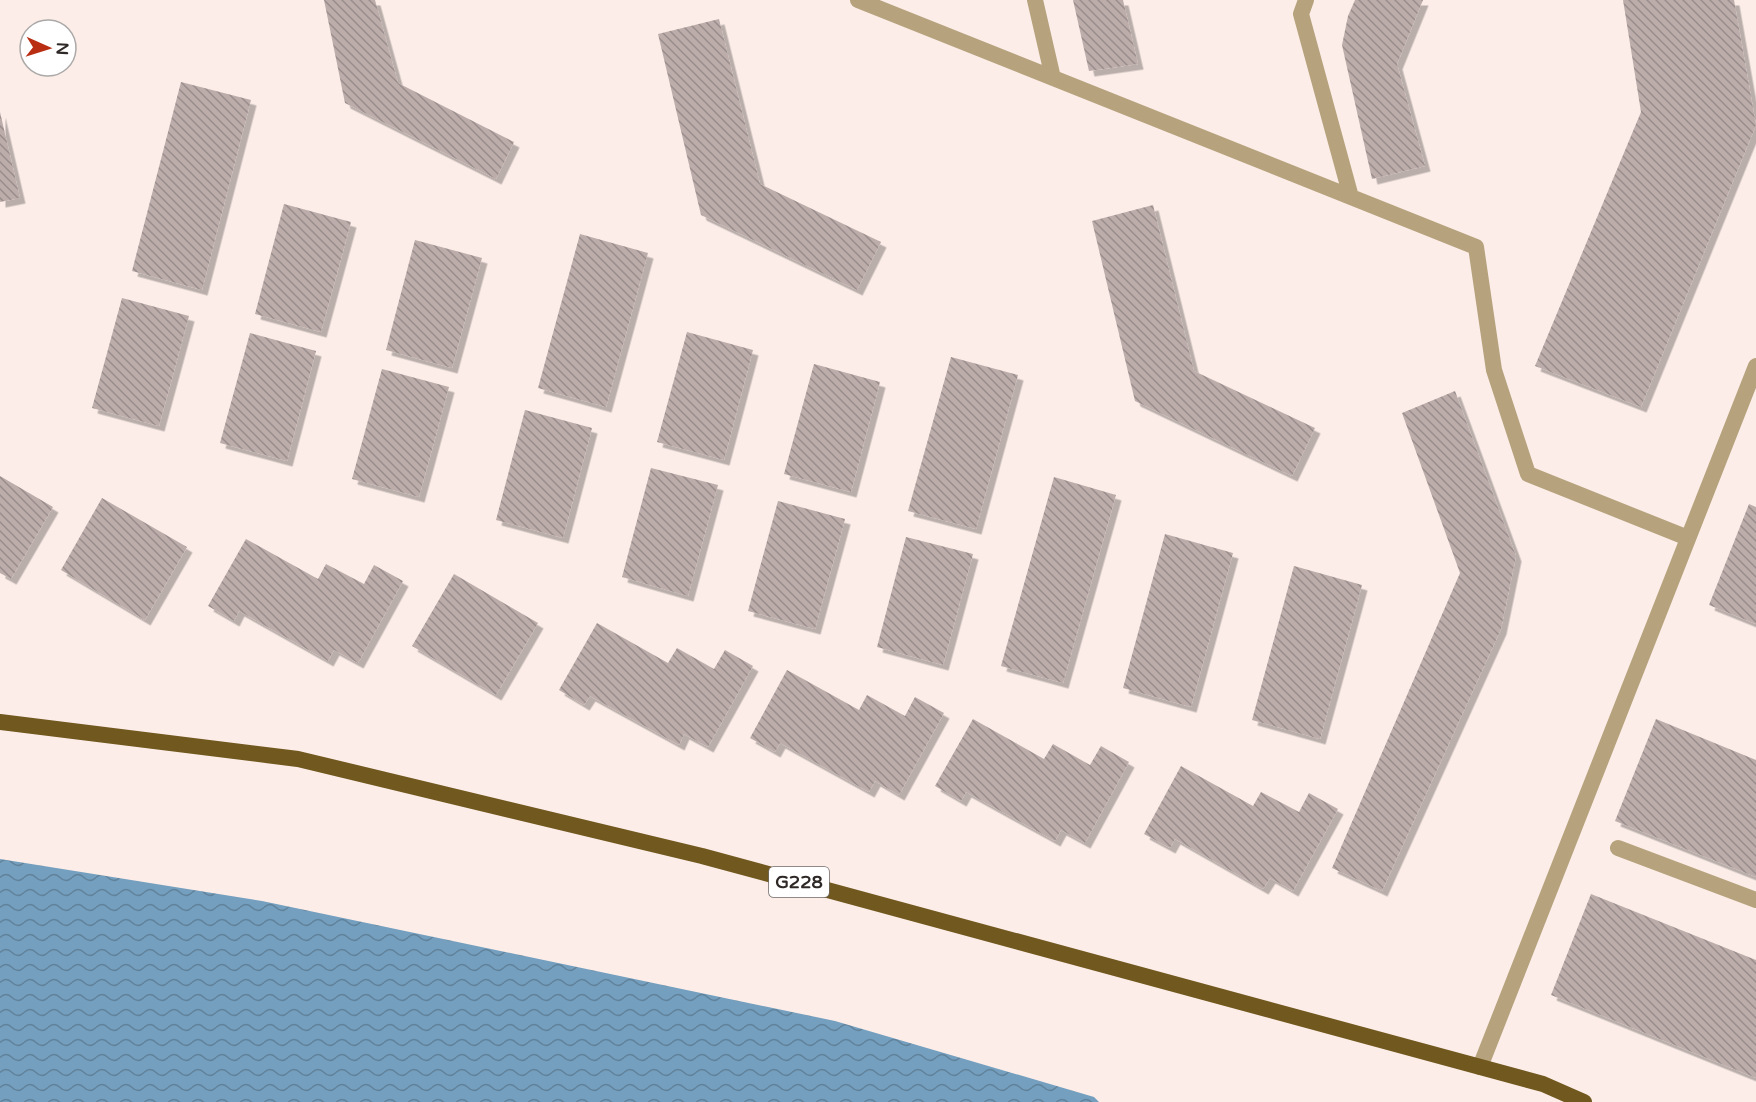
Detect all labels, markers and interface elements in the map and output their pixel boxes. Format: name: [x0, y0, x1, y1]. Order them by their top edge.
north arrow: [18, 18, 78, 78]
text: N: [52, 42, 72, 56]
road number: G228: [769, 867, 829, 897]

